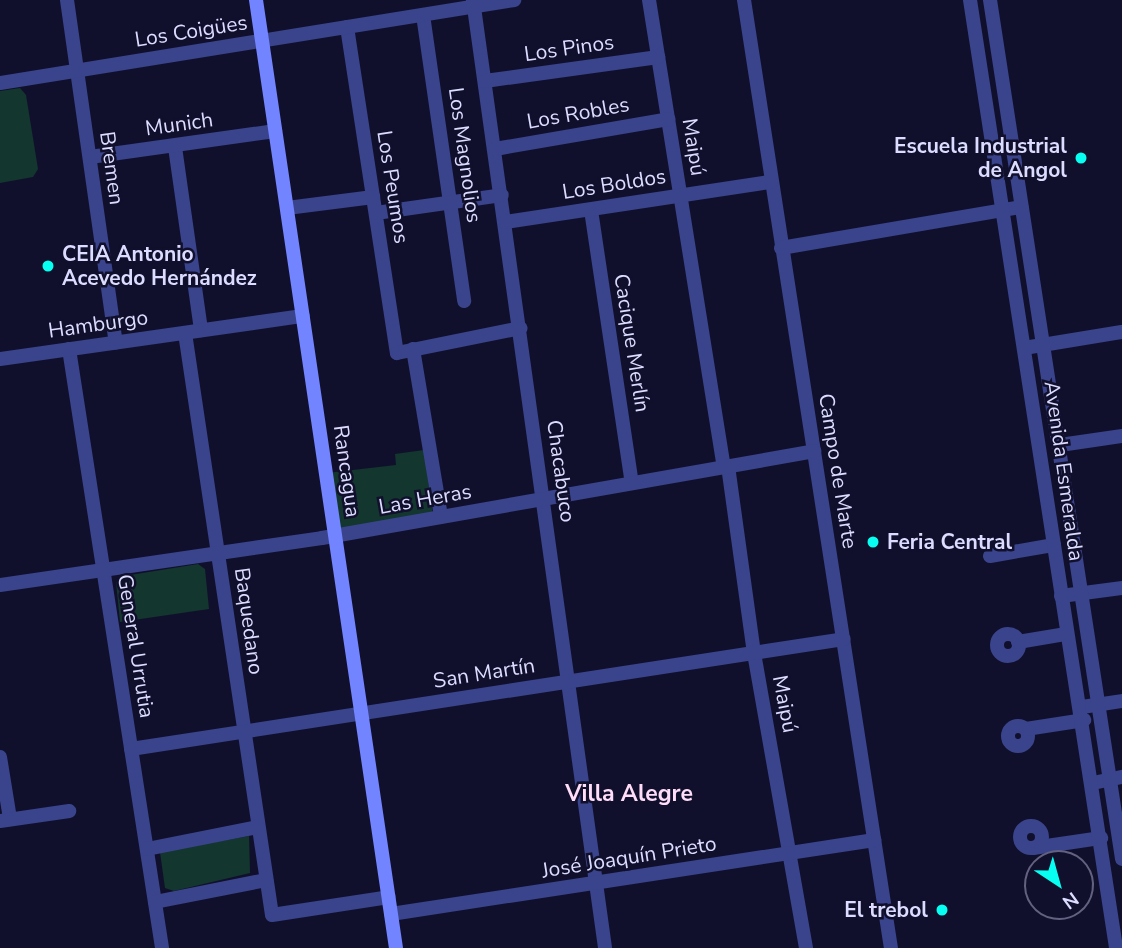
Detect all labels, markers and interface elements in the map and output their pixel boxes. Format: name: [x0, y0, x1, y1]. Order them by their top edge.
street label: Los Coigües: [133, 10, 249, 52]
street label: Los Pinos: [523, 29, 615, 67]
street label: Los Magnolios: [443, 86, 487, 224]
street label: Los Robles: [525, 92, 631, 134]
street label: Munich: [143, 107, 215, 141]
street label: Maipú: [677, 116, 711, 178]
street label: Los Peumos: [372, 129, 414, 245]
street label: Bremen: [94, 130, 130, 206]
place label: Escuela Industrial de Angol: [894, 133, 1067, 183]
marker: Escuela Industrial de Angol: [1073, 150, 1089, 166]
street label: Los Boldos: [560, 163, 668, 205]
place label: CEIA Antonio Acevedo Hernández: [62, 241, 257, 291]
marker: CEIA Antonio Acevedo Hernández: [40, 258, 56, 274]
street label: Cacique Merlín: [609, 272, 655, 414]
street label: Hamburgo: [46, 305, 150, 343]
street label: Avenida Esmeralda: [1039, 379, 1089, 563]
street label: Campo de Marte: [813, 392, 863, 550]
street label: Chacabuco: [541, 418, 581, 524]
street label: Rancagua: [328, 423, 366, 519]
street label: Las Heras: [377, 478, 473, 520]
place label: Feria Central: [887, 529, 1012, 555]
marker: Feria Central: [865, 534, 881, 550]
street label: Baquedano: [229, 566, 269, 676]
street label: General Urrutia: [112, 572, 160, 720]
street label: San Martín: [431, 653, 537, 693]
street label: Maipú: [767, 673, 803, 735]
district label: Villa Alegre: [565, 780, 693, 808]
street label: José Joaquín Prieto: [540, 831, 718, 883]
north arrow: [1024, 850, 1094, 920]
text: N: [1057, 886, 1084, 915]
place label: El trebol: [844, 897, 928, 923]
marker: El trebol: [934, 902, 950, 918]

